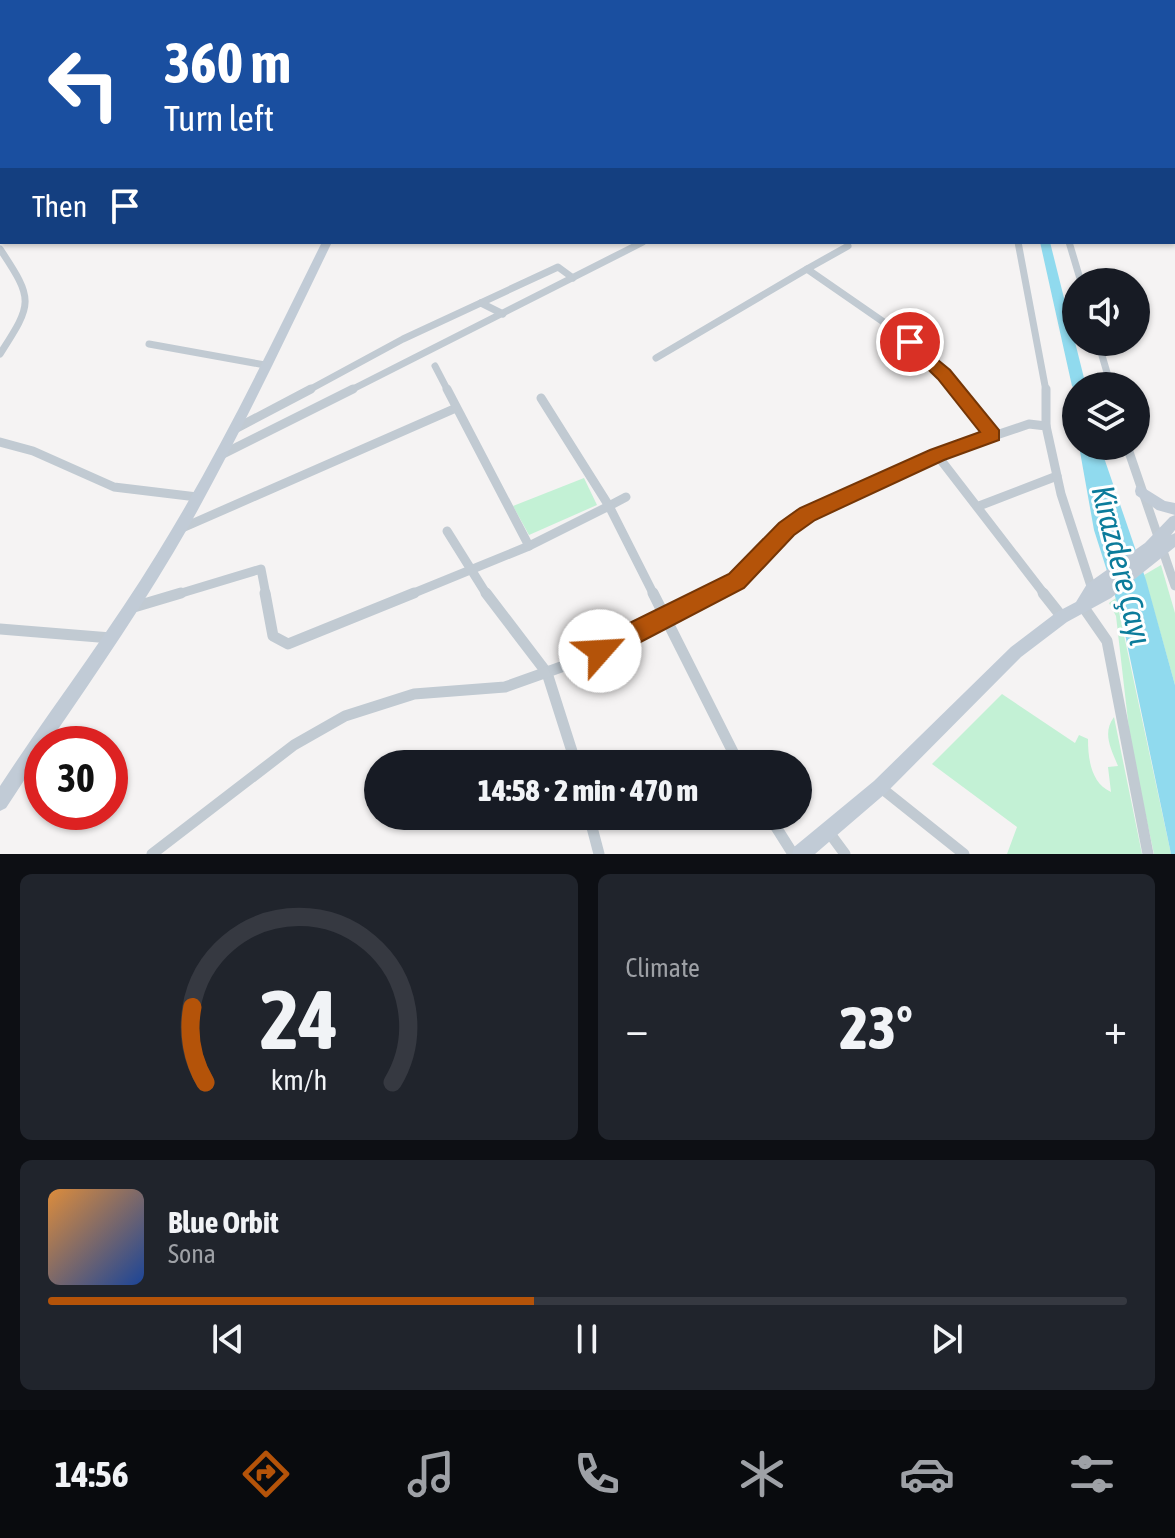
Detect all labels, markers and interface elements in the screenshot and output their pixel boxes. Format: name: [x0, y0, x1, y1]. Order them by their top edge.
text: 360 m: [164, 31, 291, 95]
icon: left: [32, 32, 136, 136]
text: Turn left: [164, 97, 274, 139]
icon: arrive: [103, 184, 147, 228]
text: Then: [32, 189, 87, 223]
map controls: [1062, 268, 1150, 460]
button: sound: [1062, 268, 1150, 356]
pin: [876, 308, 944, 376]
icon: arrive: [888, 320, 932, 364]
button: layers: [1062, 372, 1150, 460]
water label: Kirazdere Çayı: [1084, 481, 1160, 649]
position arrow: [558, 609, 642, 693]
speed limit sign: 30: [24, 726, 128, 830]
text: 14:58 · 2 min · 470 m: [478, 773, 698, 807]
text: Climate: [626, 953, 700, 983]
text: 24: [260, 971, 338, 1067]
text: 23°: [840, 993, 913, 1062]
text: −: [626, 1003, 648, 1053]
text: +: [1104, 1003, 1127, 1053]
text: km/h: [270, 1063, 327, 1096]
text: Blue Orbit: [168, 1205, 279, 1239]
text: Sona: [168, 1239, 216, 1269]
icon: previous: [206, 1317, 250, 1361]
icon: pause: [565, 1317, 609, 1361]
icon: next: [925, 1317, 969, 1361]
icon: directions: [238, 1446, 294, 1502]
icon: music: [403, 1446, 459, 1502]
icon: phone: [569, 1446, 625, 1502]
icon: climate: [734, 1446, 790, 1502]
icon: car: [899, 1446, 955, 1502]
icon: filters: [1064, 1446, 1120, 1502]
text: 14:56: [55, 1453, 129, 1495]

